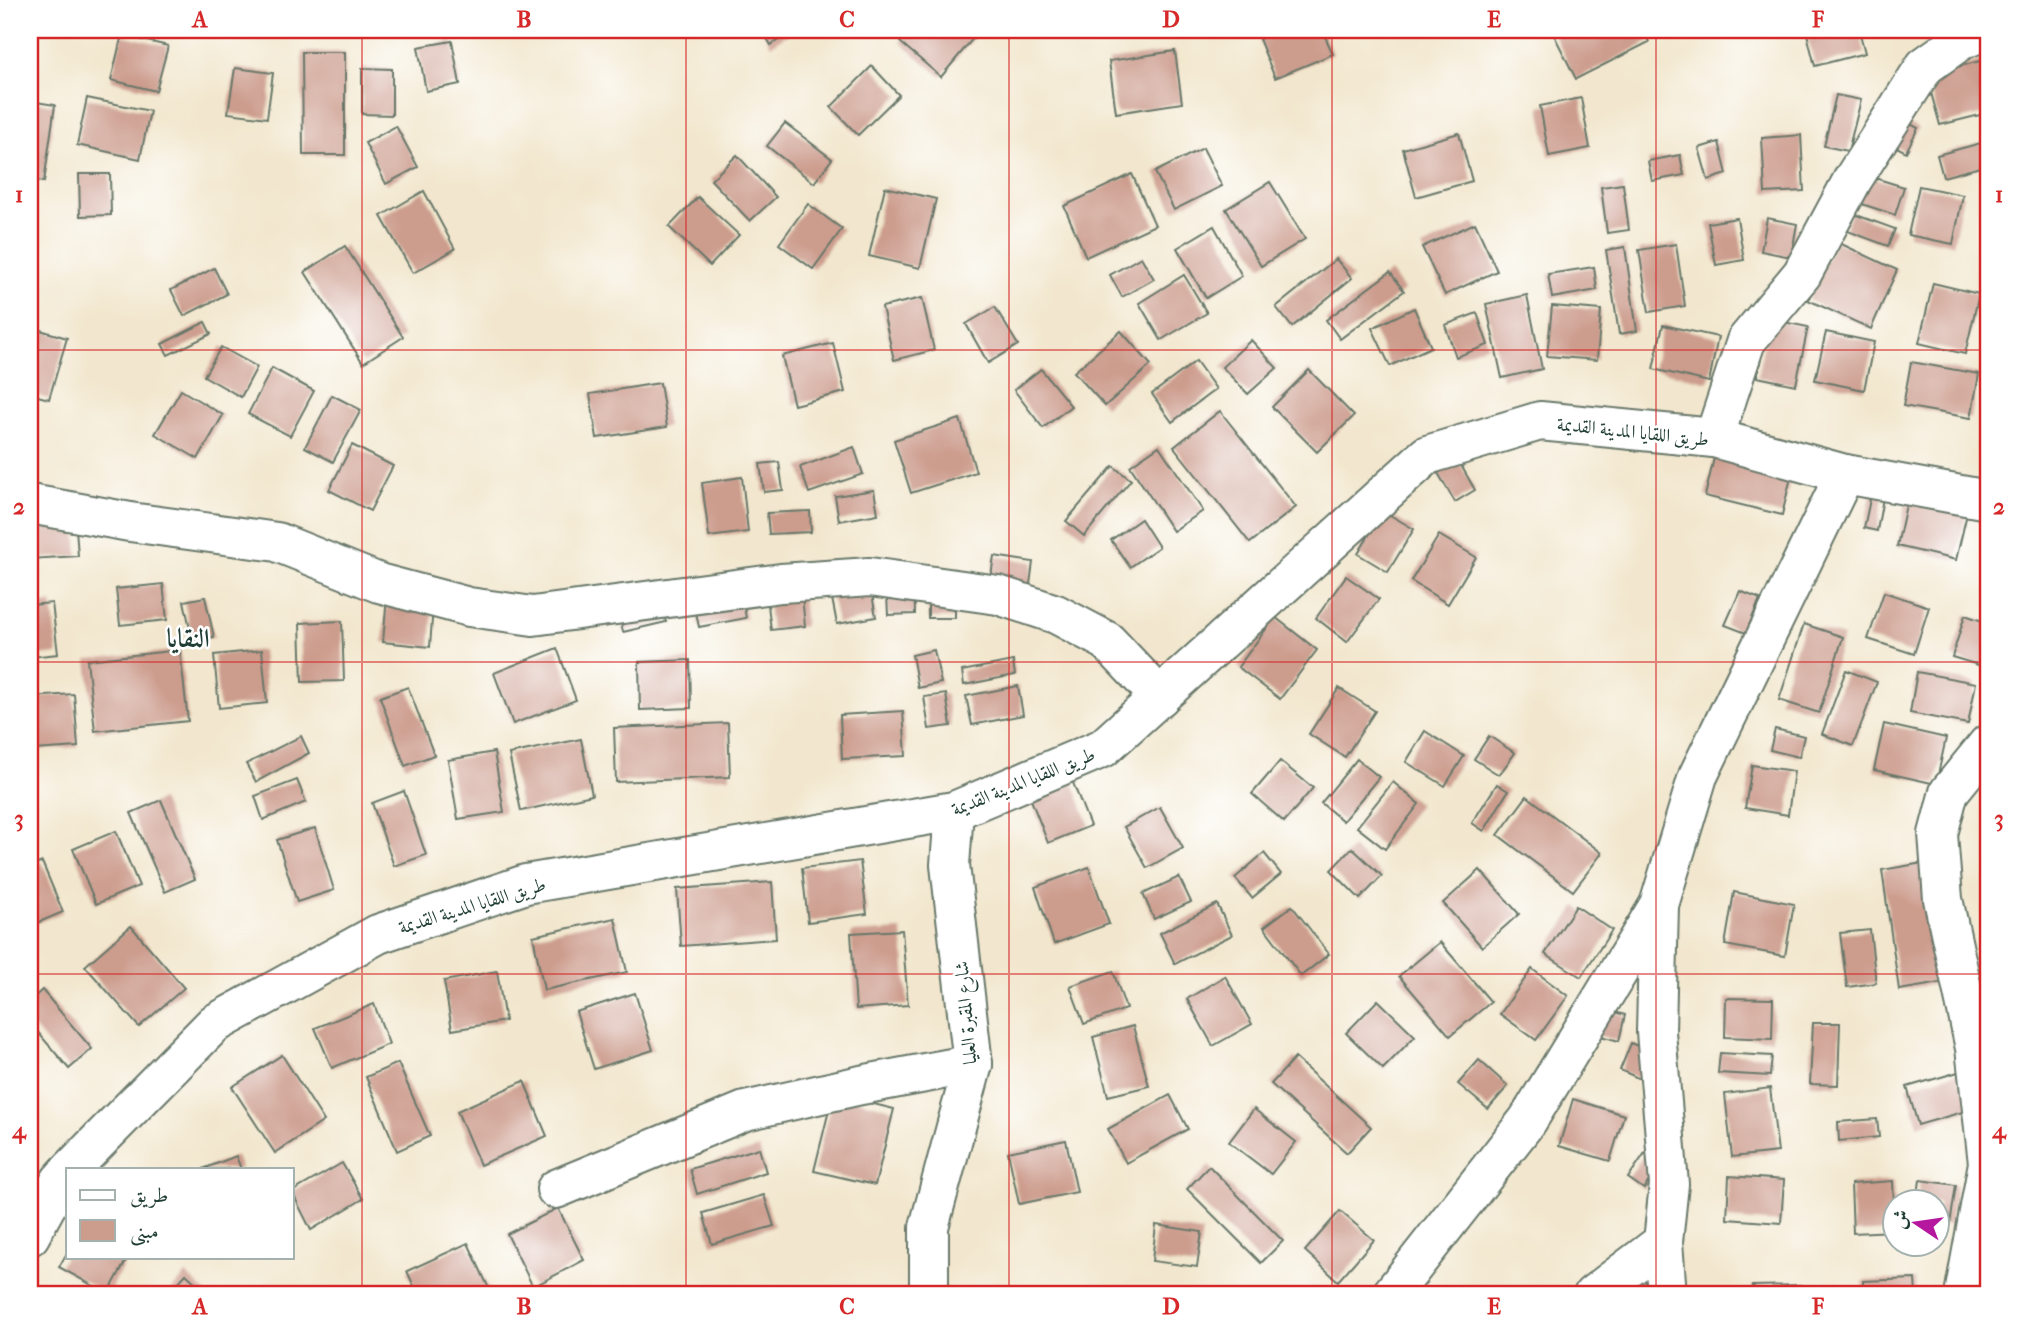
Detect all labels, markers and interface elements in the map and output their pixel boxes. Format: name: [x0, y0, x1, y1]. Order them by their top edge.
text: A: [191, 6, 209, 33]
text: B: [517, 6, 532, 33]
text: C: [839, 6, 855, 33]
text: D: [1162, 6, 1180, 33]
text: E: [1487, 6, 1501, 33]
text: F: [1811, 6, 1825, 33]
text: 1: [15, 181, 23, 208]
text: 1: [1995, 181, 2003, 208]
street label: طريق اللقايا المدينة القديمة: [1556, 413, 1710, 452]
text: 2: [13, 493, 25, 520]
text: 2: [1993, 493, 2005, 520]
district label: النقايا: [166, 623, 210, 654]
street label: طريق اللقايا المدينة القديمة: [948, 743, 1099, 822]
text: 3: [14, 805, 24, 832]
text: 3: [1994, 805, 2004, 832]
street label: طريق اللقايا المدينة القديمة: [396, 873, 549, 940]
street label: شارع المقبرة العليا: [951, 960, 985, 1066]
text: 4: [11, 1117, 27, 1144]
text: 4: [1991, 1117, 2007, 1144]
legend: [66, 1168, 294, 1258]
text: طريق: [130, 1183, 168, 1208]
north arrow: [1882, 1188, 1952, 1258]
text: ش: [1888, 1208, 1913, 1231]
text: مبنى: [130, 1219, 159, 1246]
text: A: [191, 1293, 209, 1320]
text: B: [517, 1293, 532, 1320]
text: C: [839, 1293, 855, 1320]
text: D: [1162, 1293, 1180, 1320]
text: E: [1487, 1293, 1501, 1320]
text: F: [1811, 1293, 1825, 1320]

